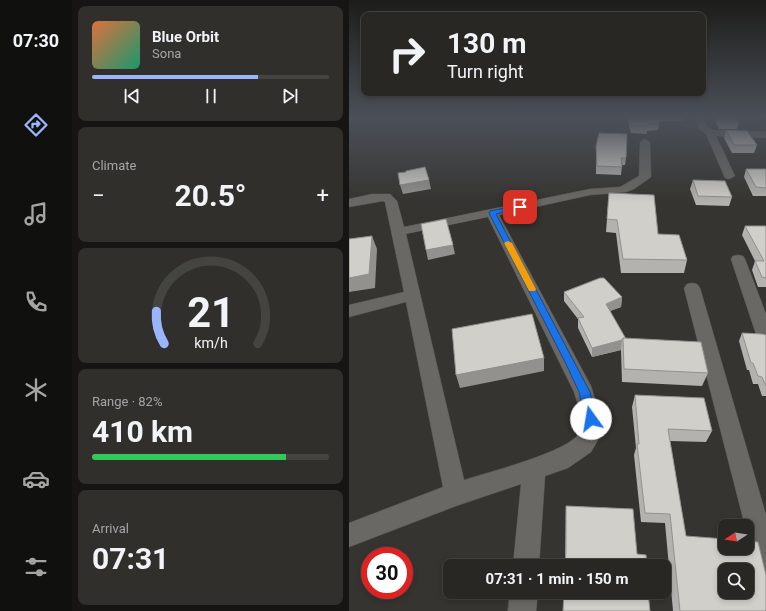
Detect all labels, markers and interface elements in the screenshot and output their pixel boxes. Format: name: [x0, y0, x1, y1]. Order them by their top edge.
text: 130 m: [447, 27, 526, 60]
text: Blue Orbit: [152, 28, 219, 46]
icon: right: [381, 28, 433, 80]
text: 07:30: [13, 30, 59, 51]
text: Sona: [152, 46, 181, 61]
text: Turn right: [447, 61, 524, 82]
icon: previous: [121, 85, 143, 107]
icon: pause: [200, 85, 222, 107]
icon: next: [279, 85, 301, 107]
icon: directions: [22, 111, 50, 139]
text: Climate: [92, 158, 136, 173]
text: 20.5°: [175, 178, 247, 213]
text: −: [92, 183, 105, 208]
text: +: [317, 183, 329, 208]
pin: [503, 190, 537, 224]
icon: arrive: [509, 196, 531, 218]
icon: music: [22, 200, 50, 228]
text: 21: [187, 287, 234, 336]
icon: phone: [22, 288, 50, 316]
text: km/h: [194, 334, 227, 350]
icon: climate: [22, 376, 50, 404]
text: Range · 82%: [92, 394, 162, 409]
position arrow: [570, 398, 612, 440]
text: 410 km: [92, 414, 193, 449]
icon: car: [22, 465, 50, 493]
north arrow: [718, 519, 754, 555]
map controls: [718, 519, 754, 599]
text: Arrival: [92, 521, 129, 536]
text: 07:31: [92, 541, 169, 576]
speed limit sign: 30: [361, 547, 413, 599]
icon: filters: [22, 553, 50, 581]
button: search: [718, 563, 754, 599]
text: 07:31 · 1 min · 150 m: [486, 570, 628, 588]

